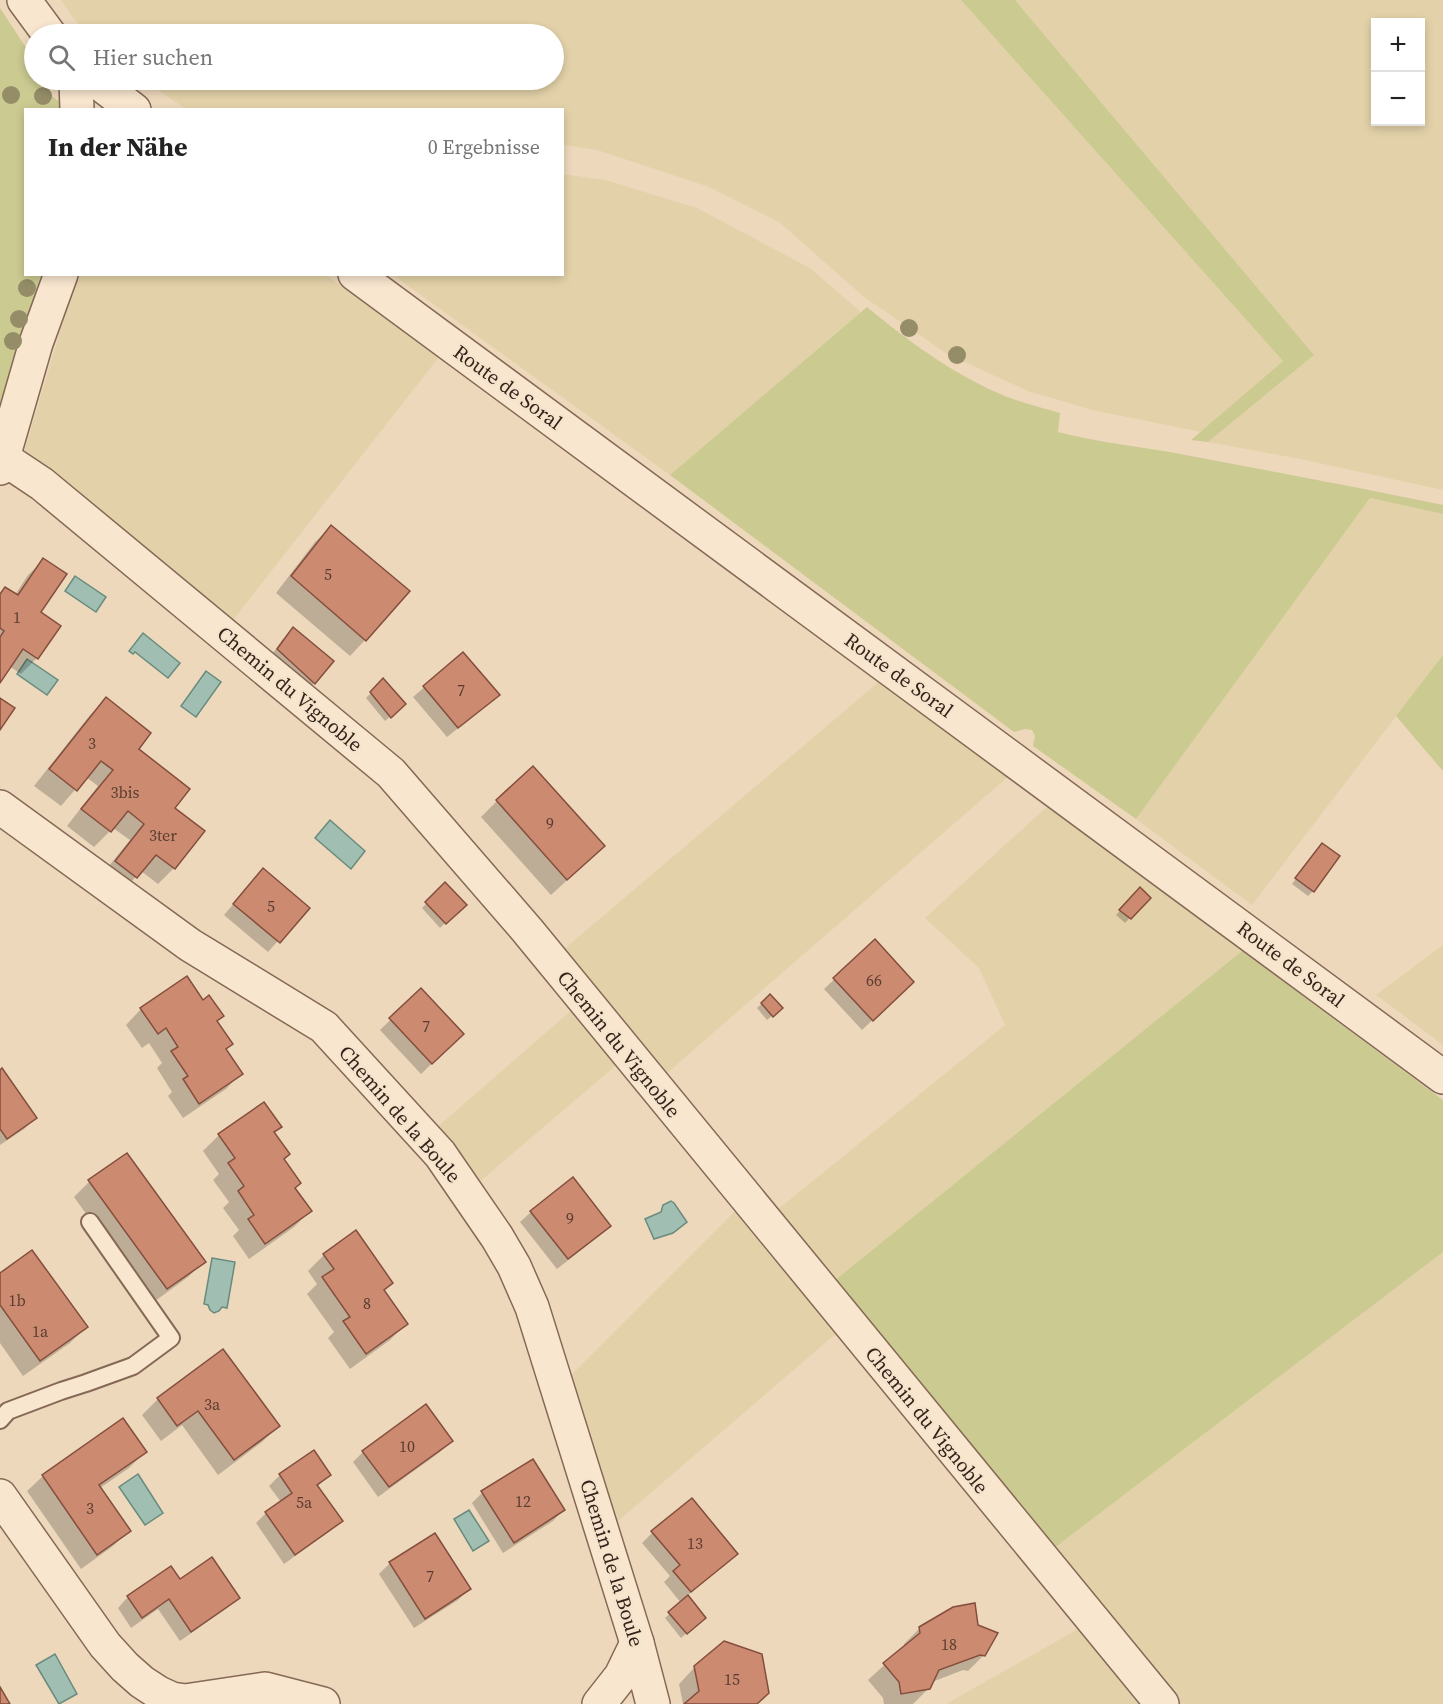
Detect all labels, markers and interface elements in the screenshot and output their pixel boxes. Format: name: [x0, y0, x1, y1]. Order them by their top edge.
map controls: [1371, 18, 1425, 126]
button: +: [1371, 18, 1425, 72]
search box: [24, 24, 564, 90]
icon: search: [45, 41, 78, 74]
text: Hier suchen: [93, 42, 213, 72]
button: −: [1371, 72, 1425, 126]
text: In der Nähe: [48, 129, 188, 165]
text: 0 Ergebnisse: [428, 133, 540, 161]
street label: Route de Soral: [448, 338, 568, 436]
house number: 5: [324, 563, 332, 585]
house number: 1: [13, 606, 21, 628]
street label: Chemin du Vignoble: [211, 620, 369, 758]
street label: Route de Soral: [839, 626, 959, 724]
house number: 7: [457, 679, 465, 701]
house number: 3: [88, 732, 96, 754]
house number: 3bis: [111, 781, 140, 803]
house number: 9: [546, 812, 554, 834]
house number: 3ter: [149, 824, 177, 846]
house number: 5: [267, 895, 275, 917]
street label: Route de Soral: [1231, 914, 1351, 1014]
street label: Chemin du Vignoble: [551, 964, 687, 1124]
house number: 66: [866, 969, 882, 991]
house number: 7: [422, 1015, 430, 1037]
street label: Chemin de la Boule: [332, 1039, 468, 1189]
house number: 9: [566, 1207, 574, 1229]
house number: 1b: [8, 1289, 26, 1311]
house number: 8: [363, 1292, 371, 1314]
house number: 1a: [32, 1320, 49, 1342]
street label: Chemin du Vignoble: [859, 1340, 995, 1500]
house number: 3a: [204, 1393, 221, 1415]
house number: 10: [399, 1435, 415, 1457]
street label: Chemin de la Boule: [573, 1476, 651, 1650]
house number: 12: [515, 1490, 531, 1512]
house number: 5a: [296, 1491, 313, 1513]
house number: 3: [86, 1497, 94, 1519]
house number: 13: [687, 1532, 703, 1554]
house number: 7: [426, 1565, 434, 1587]
house number: 18: [941, 1633, 957, 1655]
house number: 15: [724, 1668, 740, 1690]

